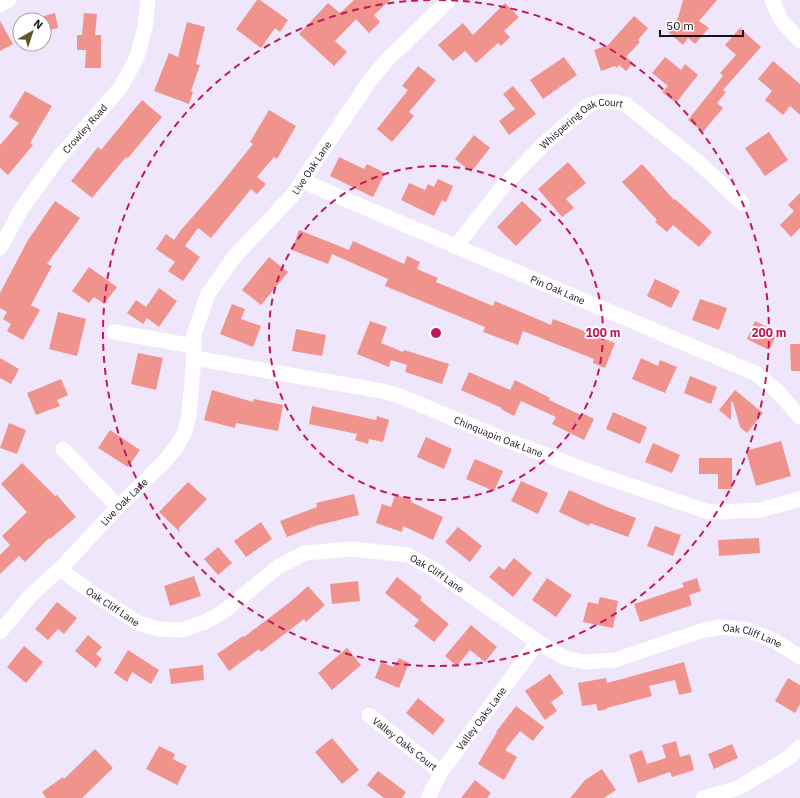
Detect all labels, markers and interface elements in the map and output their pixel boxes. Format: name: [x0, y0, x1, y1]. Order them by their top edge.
north arrow: [12, 12, 52, 52]
scale bar: [660, 12, 743, 38]
text: N: [31, 16, 46, 32]
text: 50 m: [666, 18, 694, 33]
street label: Whispering Oak Court: [537, 95, 625, 151]
street label: Crowley Road: [59, 101, 110, 156]
street label: Live Oak Lane: [289, 138, 334, 197]
street label: Pin Oak Lane: [529, 272, 588, 307]
text: 100 m: [585, 325, 621, 340]
text: 200 m: [751, 325, 787, 340]
centre of rings: [429, 326, 443, 340]
street label: Chinquapin Oak Lane: [452, 413, 545, 460]
street label: Live Oak Lane: [98, 475, 151, 528]
street label: Oak Cliff Lane: [408, 551, 467, 595]
street label: Oak Cliff Lane: [83, 584, 143, 629]
street label: Oak Cliff Lane: [722, 621, 785, 651]
street label: Valley Oaks Lane: [453, 684, 509, 753]
street label: Valley Oaks Court: [370, 714, 440, 773]

